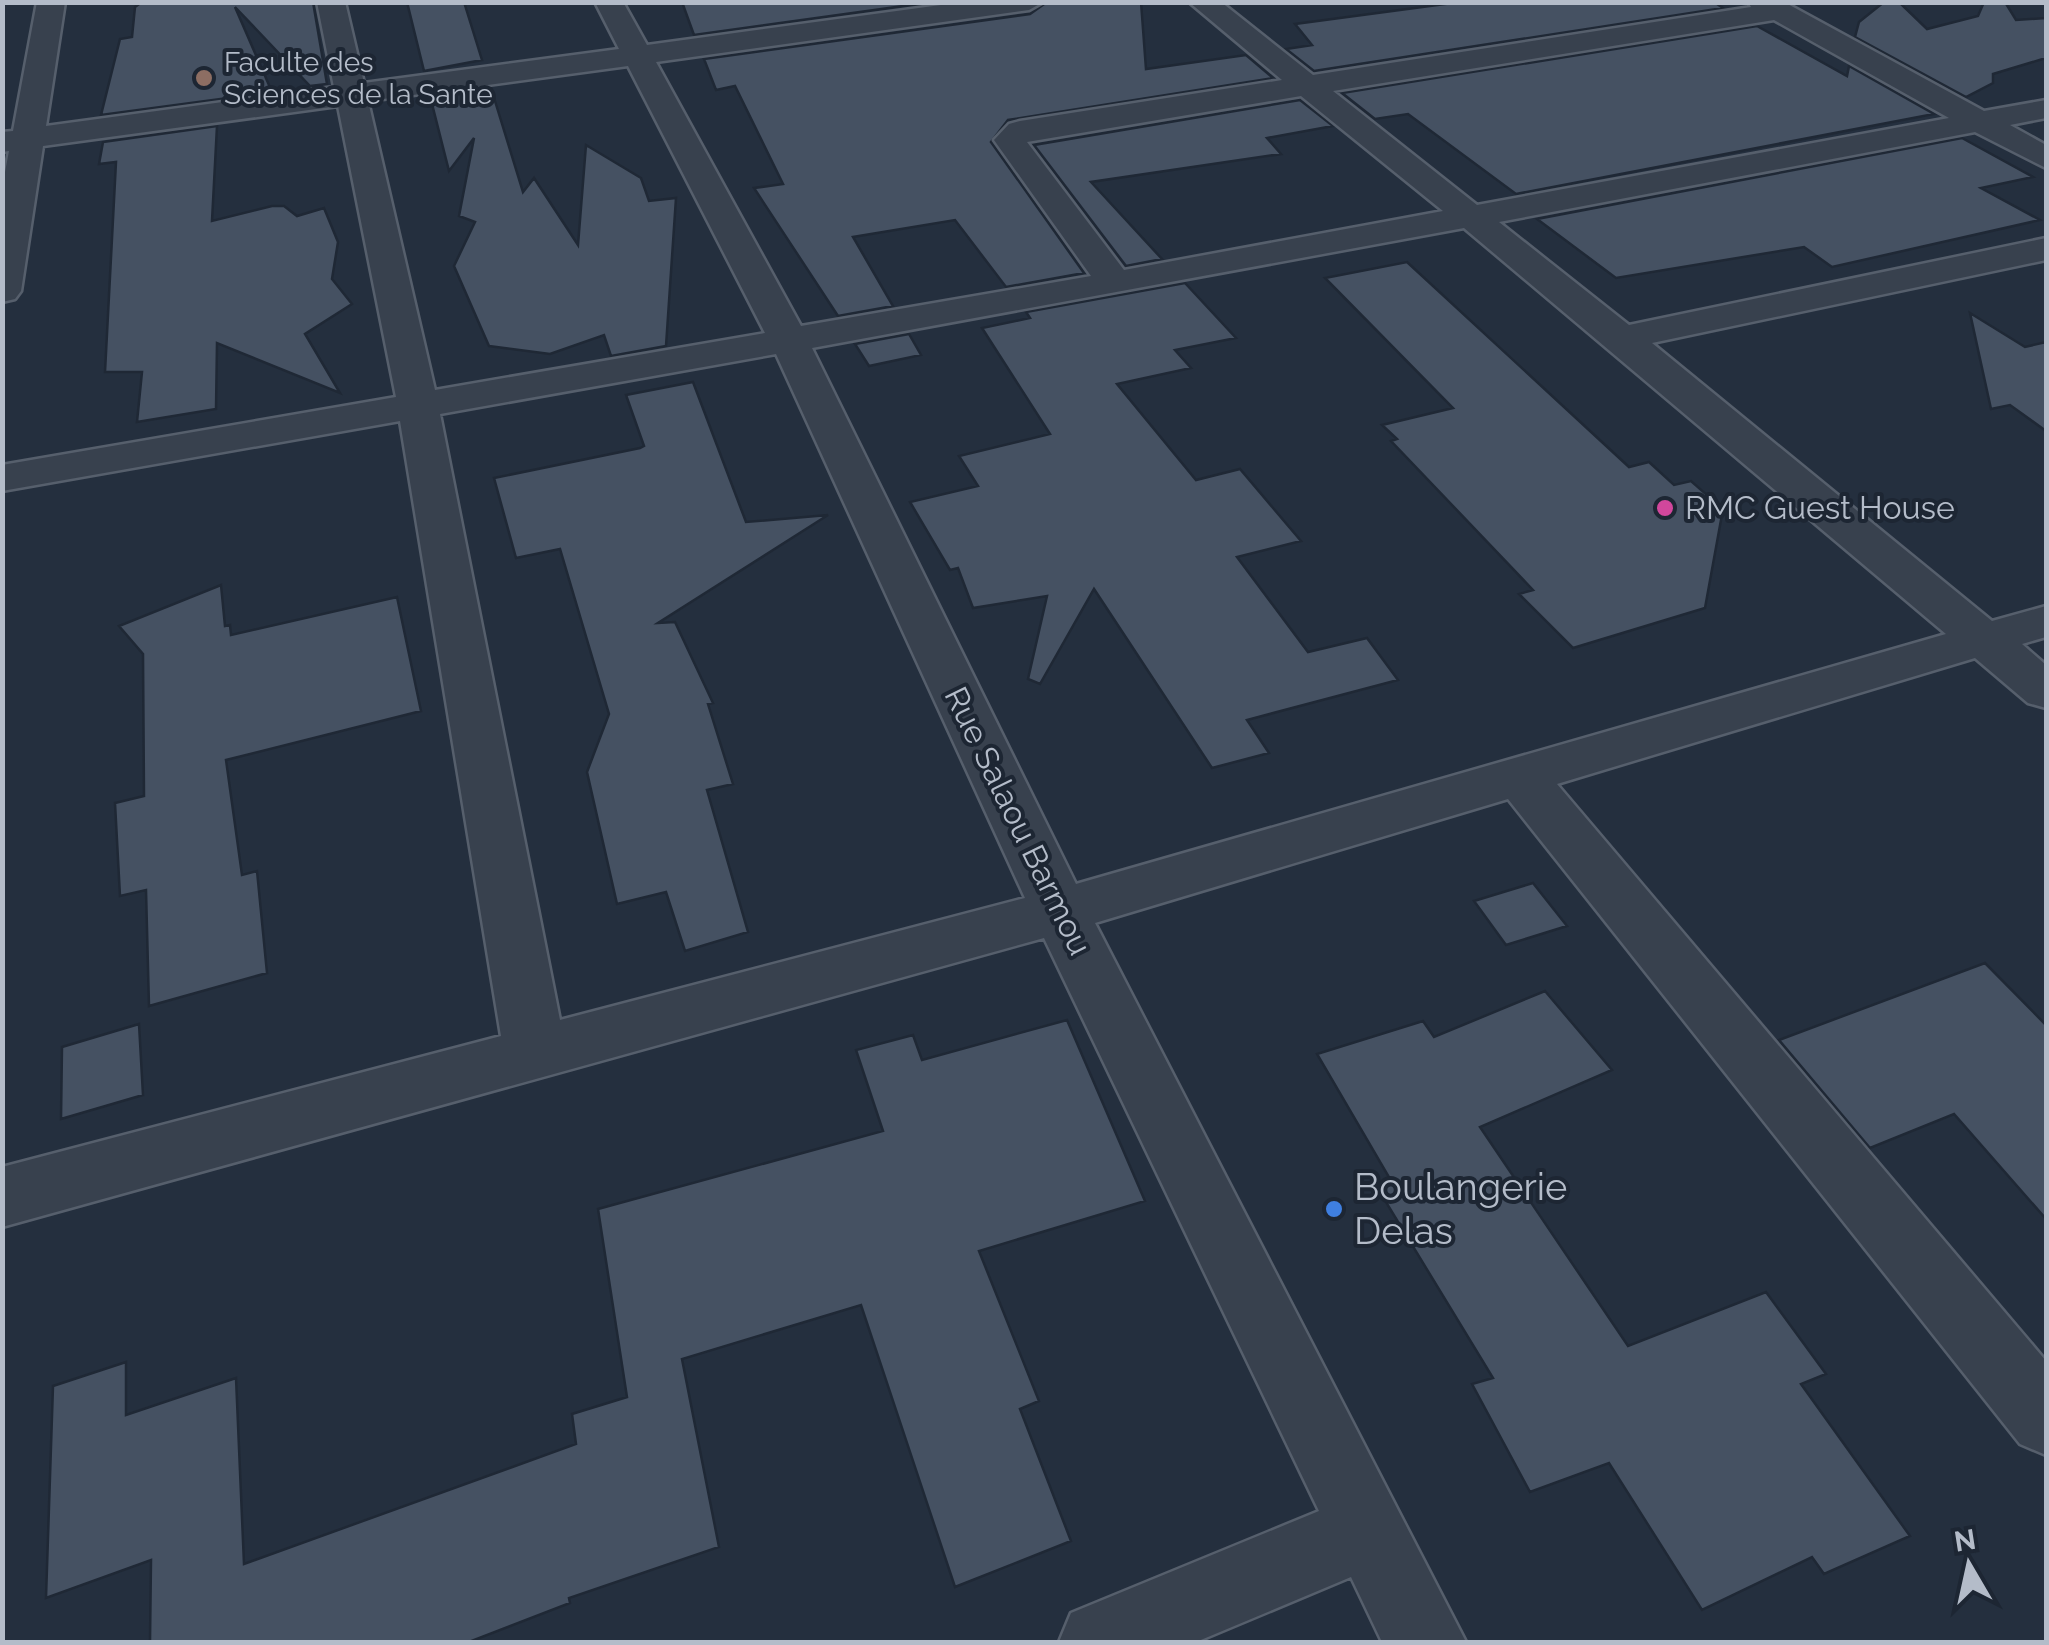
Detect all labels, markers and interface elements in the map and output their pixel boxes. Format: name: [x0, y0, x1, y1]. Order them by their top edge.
place label: Faculte des Sciences de la Sante: [224, 46, 493, 111]
marker: Faculte des Sciences de la Sante: [193, 67, 215, 89]
place label: RMC Guest House: [1685, 489, 1955, 526]
marker: RMC Guest House: [1654, 497, 1676, 519]
street label: Rue Salaou Barmou: [938, 681, 1099, 961]
place label: Boulangerie Delas: [1354, 1164, 1567, 1253]
marker: Boulangerie Delas: [1323, 1198, 1345, 1220]
north arrow: [1919, 1515, 2019, 1615]
text: N: [1952, 1523, 1978, 1559]

